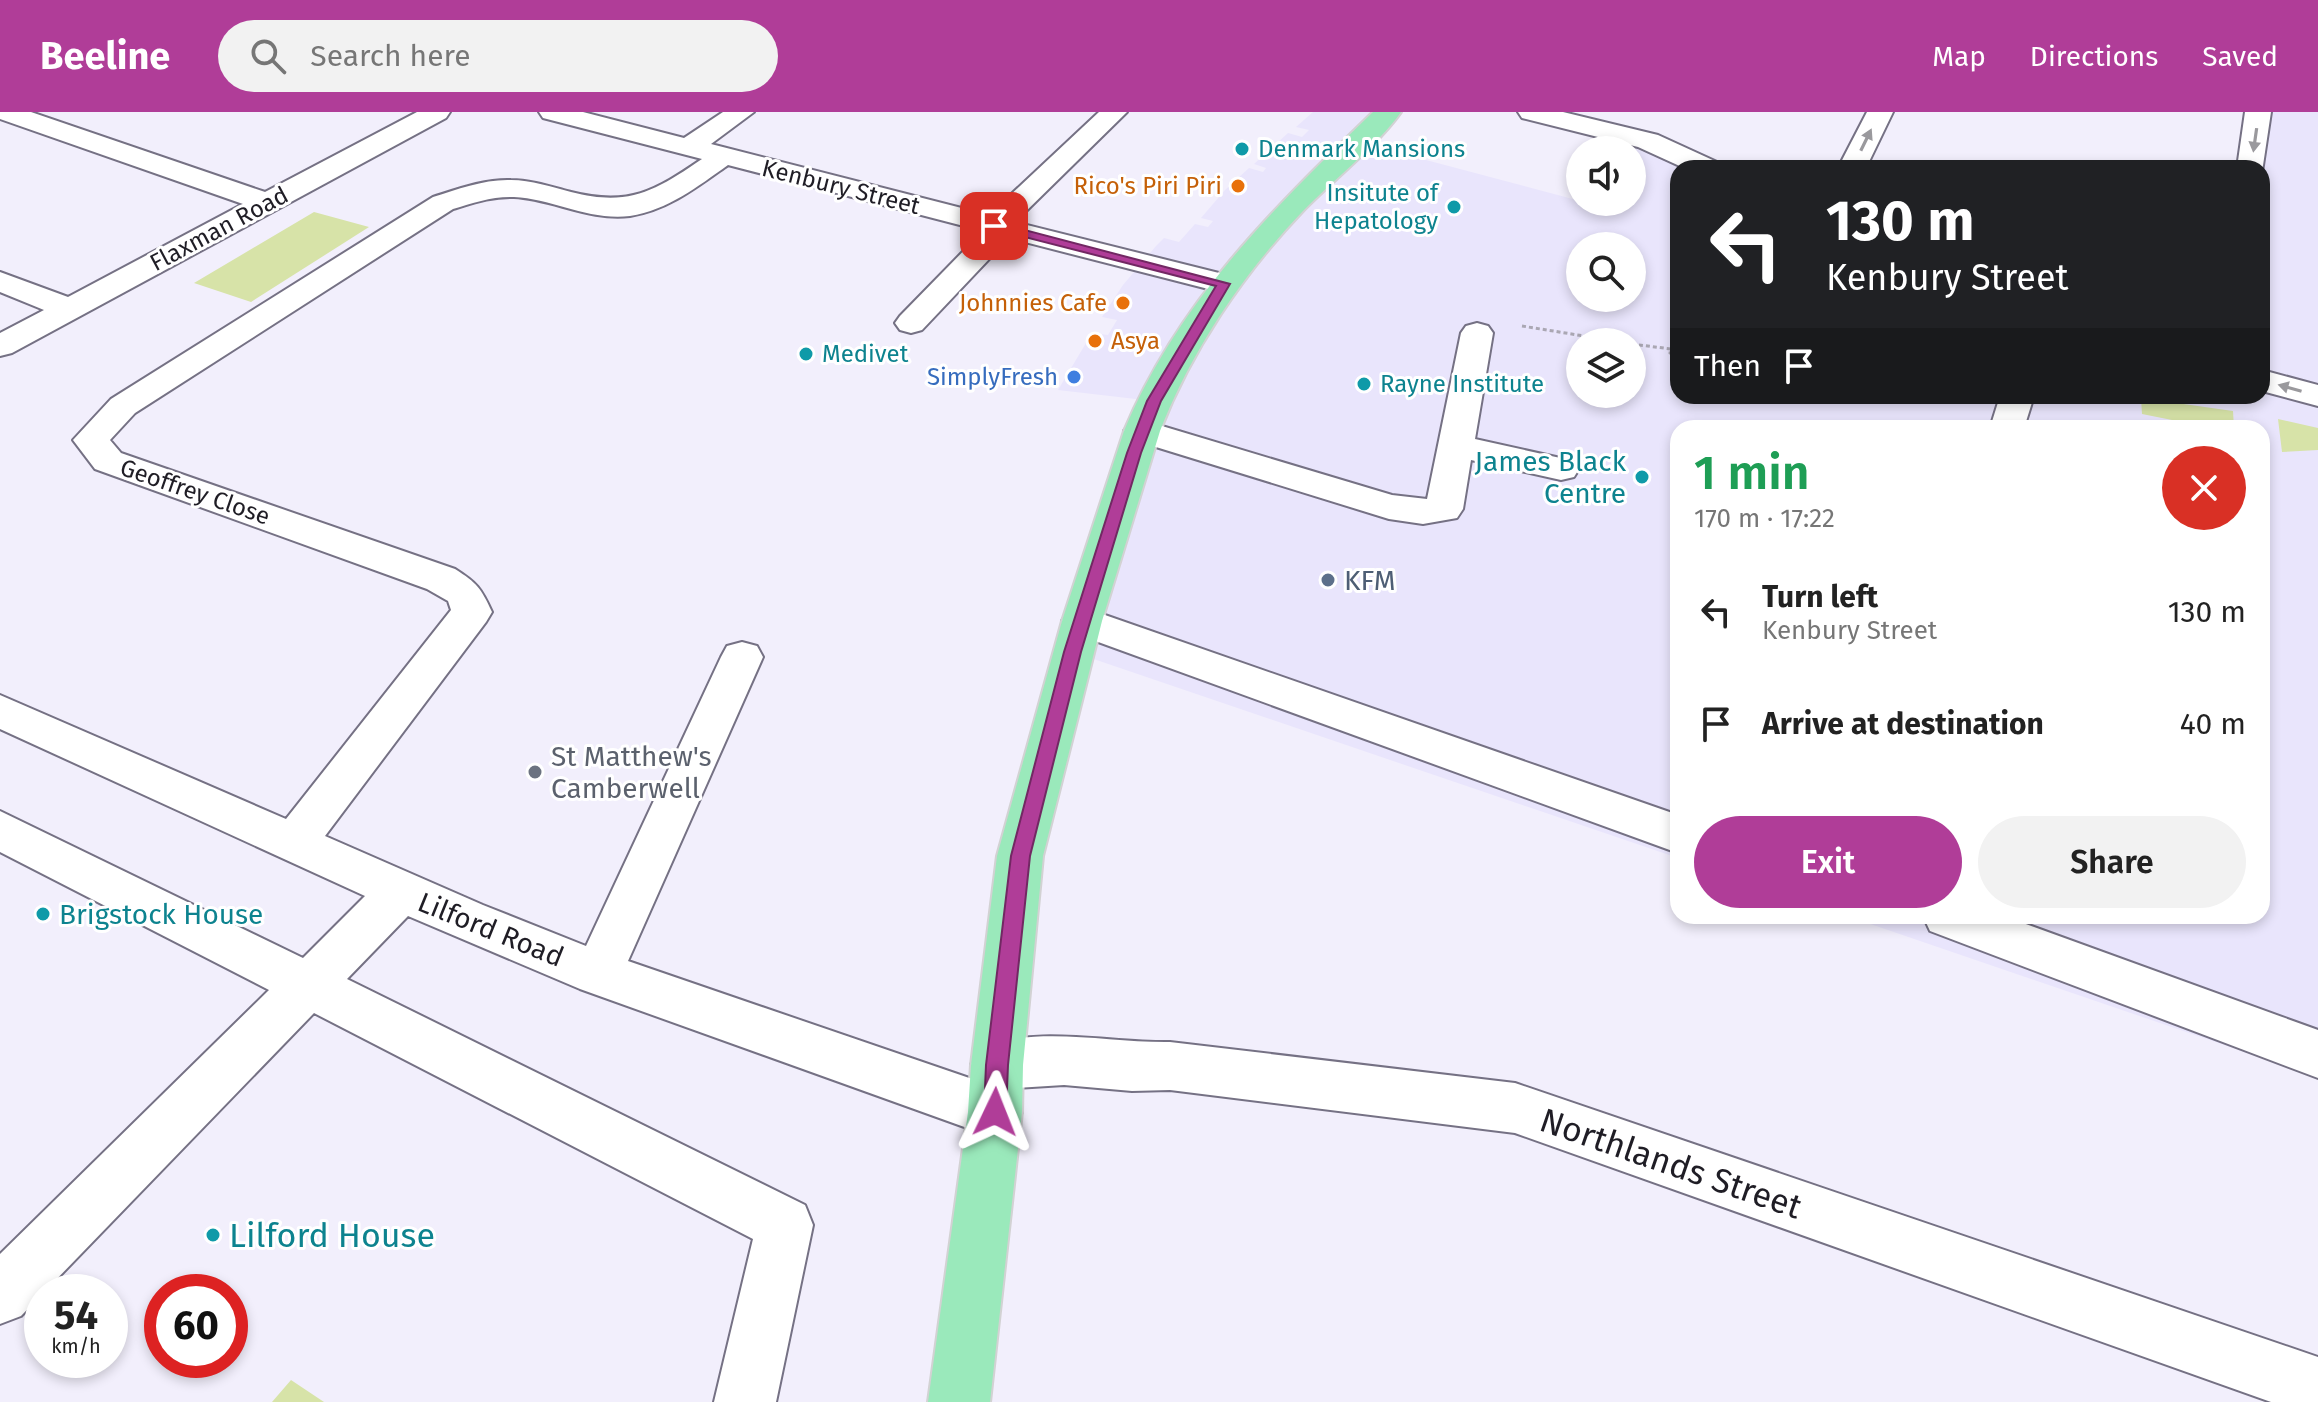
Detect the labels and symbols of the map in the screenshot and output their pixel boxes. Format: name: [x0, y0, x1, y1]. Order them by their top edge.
one-way arrow: [1859, 128, 1873, 152]
one-way arrow: [2248, 128, 2261, 153]
place label: Denmark Mansions: [1258, 135, 1465, 163]
marker: Denmark Mansions: [1233, 140, 1251, 158]
street label: Kenbury Street: [759, 154, 923, 220]
place label: Rico's Piri Piri: [1074, 172, 1222, 200]
marker: Rico's Piri Piri: [1229, 177, 1247, 195]
place label: Insitute of Hepatology: [1314, 179, 1440, 235]
street label: Flaxman Road: [145, 181, 293, 277]
pin: [960, 192, 1028, 260]
marker: Insitute of Hepatology: [1445, 198, 1463, 216]
place label: Johnnies Cafe: [959, 289, 1107, 317]
marker: Johnnies Cafe: [1114, 294, 1132, 312]
place label: Asya: [1111, 327, 1160, 355]
marker: Asya: [1086, 332, 1104, 350]
place label: Medivet: [822, 340, 909, 368]
marker: Medivet: [797, 345, 815, 363]
place label: SimplyFresh: [927, 363, 1058, 391]
marker: SimplyFresh: [1065, 368, 1083, 386]
place label: Rayne Institute: [1380, 370, 1544, 398]
marker: Rayne Institute: [1355, 375, 1373, 393]
one-way arrow: [2278, 381, 2302, 394]
place label: James Black Centre: [1474, 445, 1627, 510]
street label: Geoffrey Close: [116, 453, 274, 531]
marker: James Black Centre: [1633, 468, 1651, 486]
place label: KFM: [1344, 564, 1396, 597]
marker: KFM: [1319, 571, 1337, 589]
place label: St Matthew's Camberwell: [551, 740, 712, 805]
marker: St Matthew's Camberwell: [526, 763, 544, 781]
street label: Lilford Road: [413, 885, 568, 974]
place label: Brigstock House: [59, 898, 263, 931]
marker: Brigstock House: [34, 905, 52, 923]
position arrow: [953, 1070, 1037, 1154]
street label: Northlands Street: [1535, 1099, 1808, 1228]
place label: Lilford House: [229, 1215, 435, 1256]
marker: Lilford House: [204, 1226, 222, 1244]
speed limit sign: 60: [144, 1274, 248, 1378]

